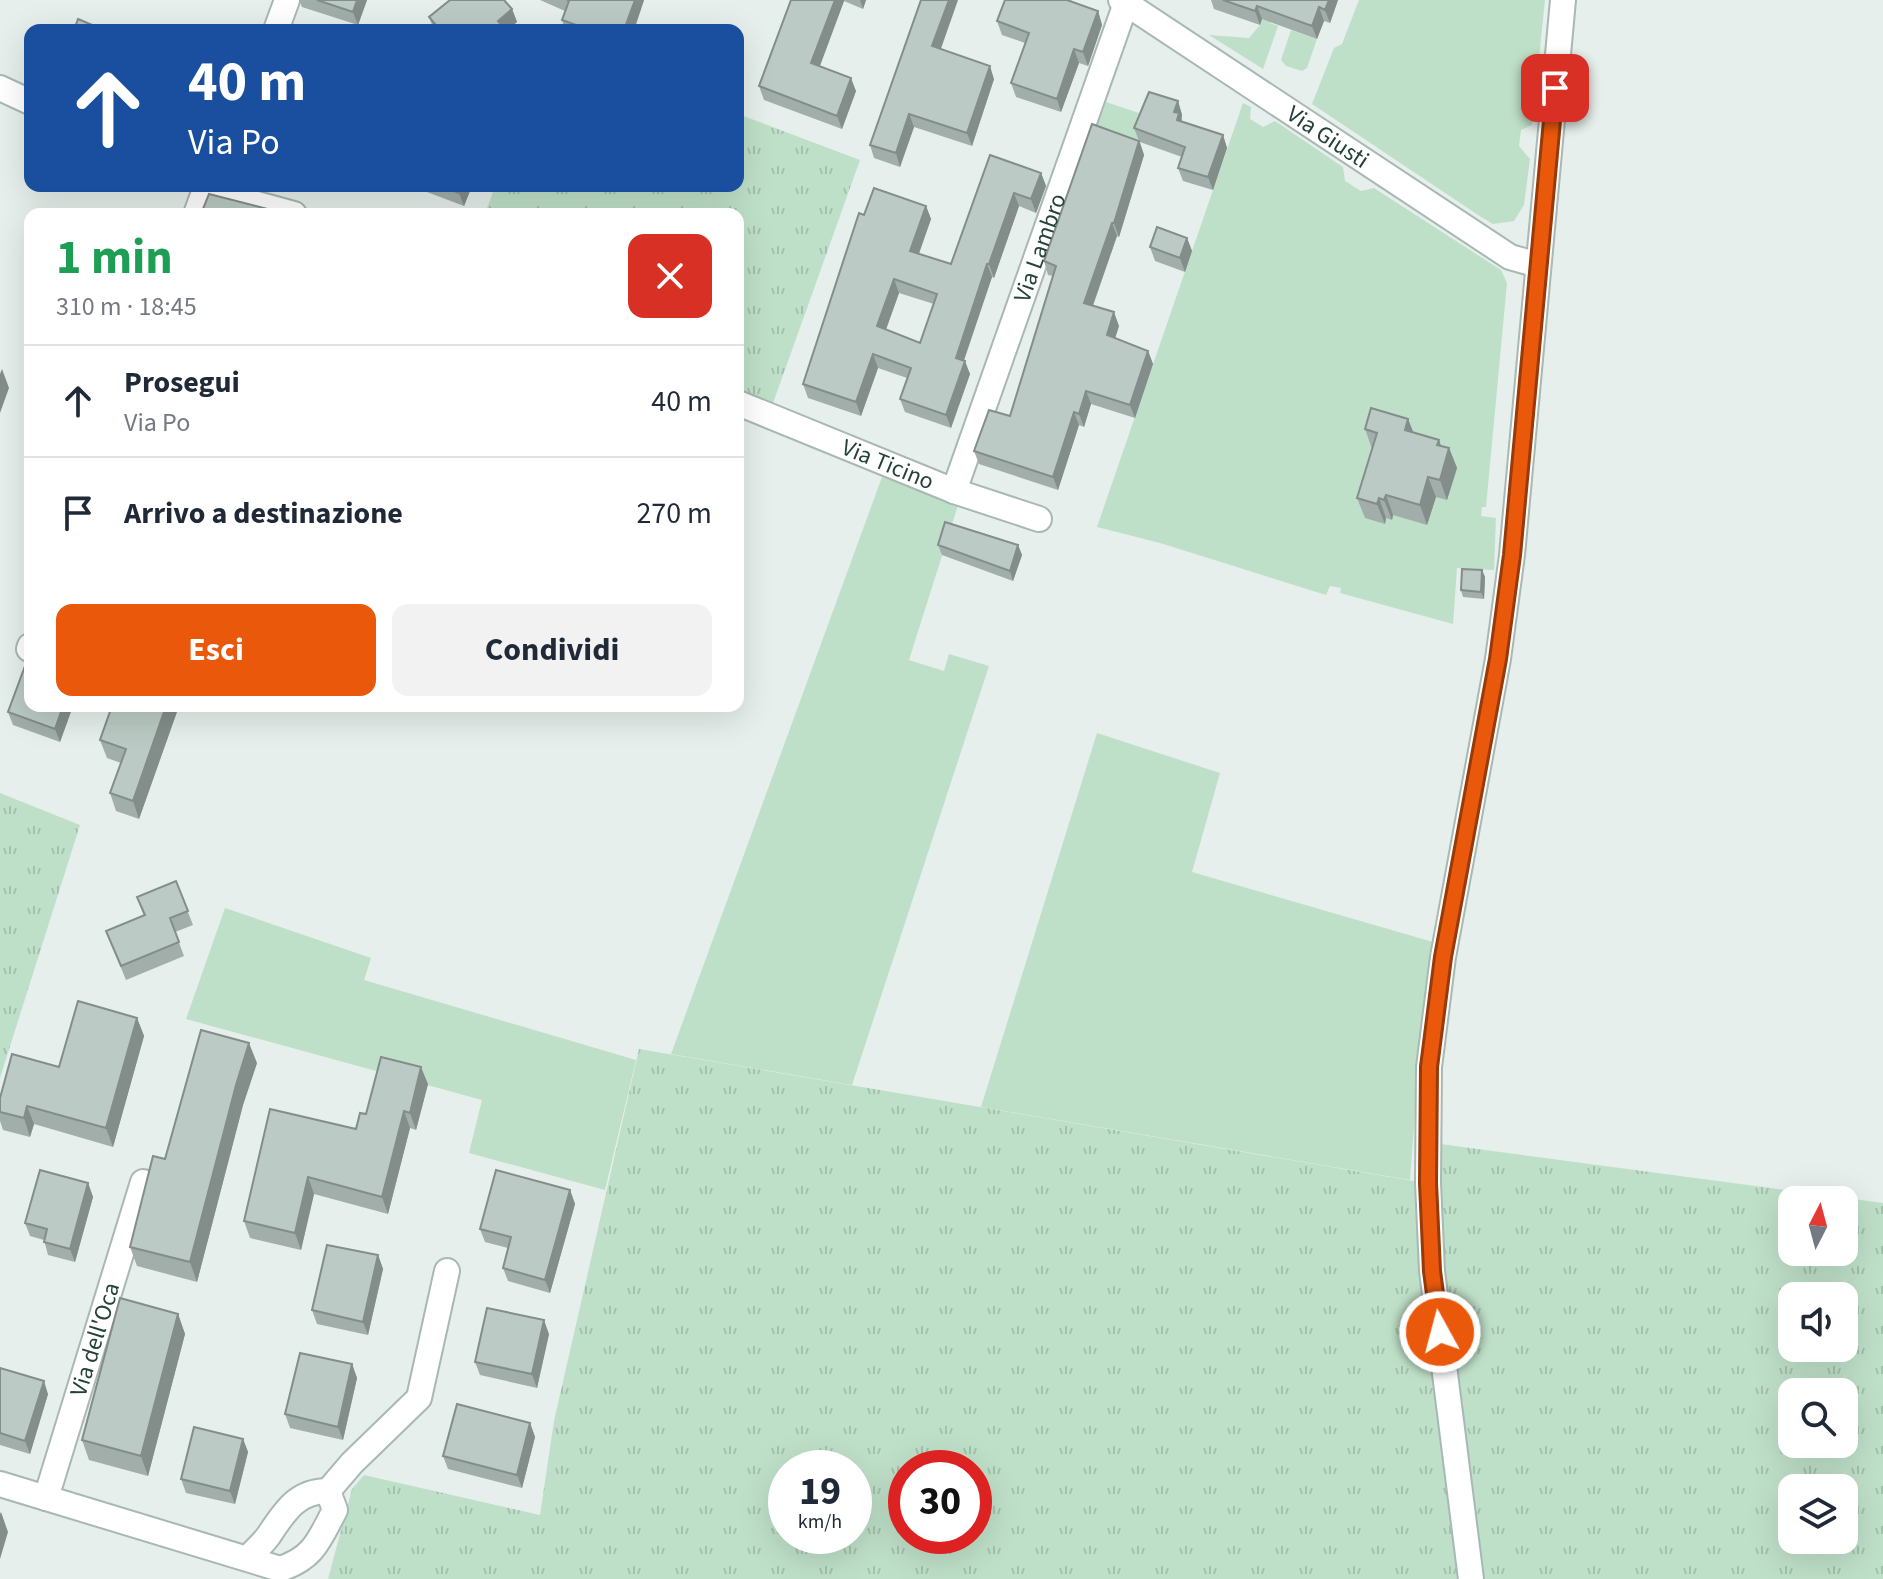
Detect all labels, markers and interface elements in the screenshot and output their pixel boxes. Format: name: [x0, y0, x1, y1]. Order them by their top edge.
text: 40 m: [188, 43, 306, 122]
pin: [1521, 54, 1589, 122]
icon: ahead: [56, 56, 160, 160]
icon: arrive: [1533, 66, 1577, 110]
street label: Via Giusti: [1279, 97, 1376, 177]
text: Via Po: [188, 117, 280, 168]
street label: Via Lambro: [1005, 189, 1076, 307]
text: 1 min: [56, 224, 173, 292]
button: close: [628, 234, 712, 318]
text: 310 m · 18:45: [56, 288, 197, 325]
text: Prosegui: [124, 361, 240, 404]
icon: ahead: [56, 379, 100, 423]
text: 40 m: [651, 380, 712, 423]
text: Via Po: [124, 404, 190, 441]
street label: Via Ticino: [836, 430, 939, 499]
icon: arrive: [56, 491, 100, 535]
text: Arrivo a destinazione: [124, 492, 403, 535]
text: 270 m: [636, 492, 712, 535]
button: Esci: [56, 604, 376, 696]
button: Condividi: [392, 604, 712, 696]
north arrow: [1778, 1186, 1858, 1266]
map controls: [1778, 1186, 1858, 1554]
street label: Via dell'Oca: [61, 1278, 129, 1401]
button: sound: [1778, 1282, 1858, 1362]
position arrow: [1398, 1290, 1482, 1374]
button: search: [1778, 1378, 1858, 1458]
speed limit sign: 30: [888, 1450, 992, 1554]
text: 19: [799, 1463, 841, 1520]
button: layers: [1778, 1474, 1858, 1554]
text: km/h: [798, 1508, 842, 1536]

